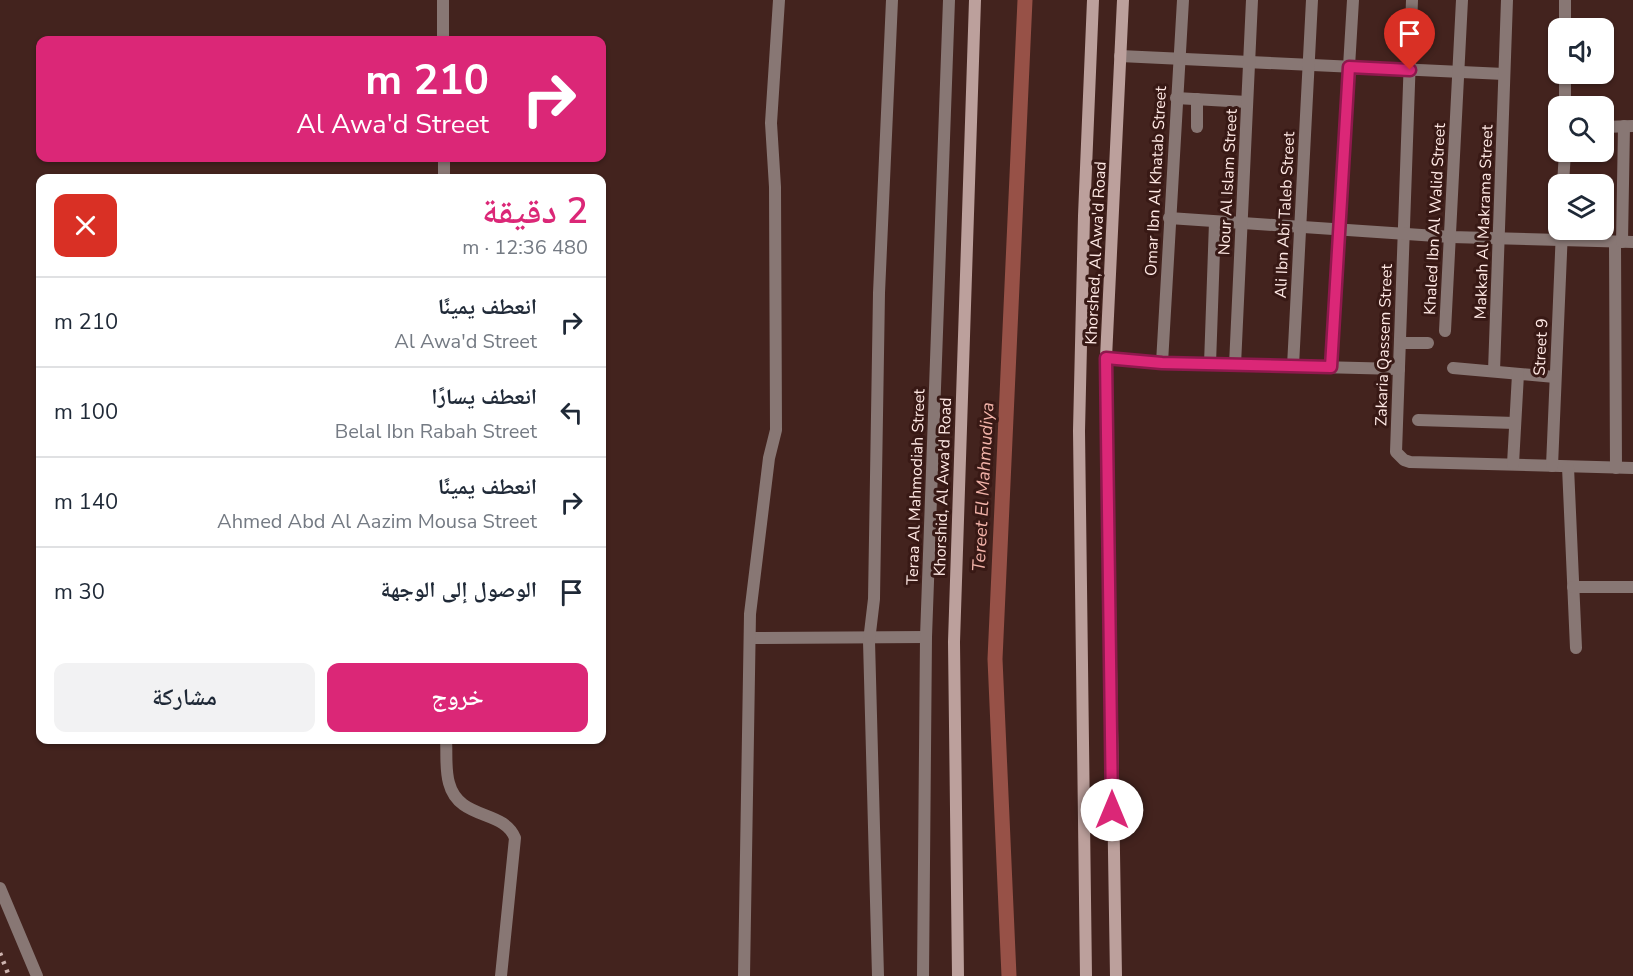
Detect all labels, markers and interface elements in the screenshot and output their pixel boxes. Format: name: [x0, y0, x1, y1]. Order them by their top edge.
pin: [1384, 8, 1435, 70]
icon: arrive: [1393, 17, 1426, 50]
map controls: [1548, 18, 1614, 240]
button: sound: [1548, 18, 1614, 84]
text: 210 m: [365, 52, 489, 109]
icon: right: [510, 60, 588, 138]
street label: Omar Ibn Al Khatab Street: [1140, 85, 1172, 277]
button: search: [1548, 96, 1614, 162]
text: Al Awa'd Street: [296, 106, 489, 143]
street label: Nour Al Islam Street: [1213, 108, 1243, 256]
street label: Khaled Ibn Al Walid Street: [1419, 122, 1451, 316]
street label: Makkah Al Makrama Street: [1470, 124, 1498, 320]
street label: Ali Ibn Abi Taleb Street: [1270, 131, 1300, 299]
street label: Khorshed, Al Awa'd Road: [1080, 161, 1112, 345]
button: layers: [1548, 174, 1614, 240]
text: 2 دقيقة: [482, 187, 588, 236]
button: close: [54, 194, 117, 257]
text: 480 m · 12:36: [462, 234, 588, 261]
street label: Zakaria Qassem Street: [1370, 263, 1398, 427]
text: انعطف يمينًا: [438, 292, 537, 322]
icon: right: [555, 306, 588, 339]
text: 210 m: [54, 307, 118, 337]
street label: Street 9: [1529, 318, 1553, 376]
text: Al Awa'd Street: [394, 328, 537, 355]
text: انعطف يسارًا: [431, 382, 537, 412]
street label: Teraa Al Mahmodiah Street: [902, 388, 930, 586]
icon: left: [555, 396, 588, 429]
text: 100 m: [54, 397, 118, 427]
street label: Khorshid, Al Awa'd Road: [929, 397, 957, 577]
water label: Tereet El Mahmudiya: [967, 402, 999, 572]
text: Belal Ibn Rabah Street: [335, 418, 537, 445]
text: انعطف يمينًا: [438, 472, 537, 502]
icon: right: [555, 486, 588, 519]
text: 140 m: [54, 487, 118, 517]
text: Ahmed Abd Al Aazim Mousa Street: [217, 508, 537, 535]
text: الوصول إلى الوجهة: [380, 575, 537, 605]
icon: arrive: [555, 576, 588, 609]
text: 30 m: [54, 577, 105, 607]
button: مشاركة: [54, 663, 315, 732]
button: خروج: [327, 663, 588, 732]
position arrow: [1080, 778, 1144, 842]

